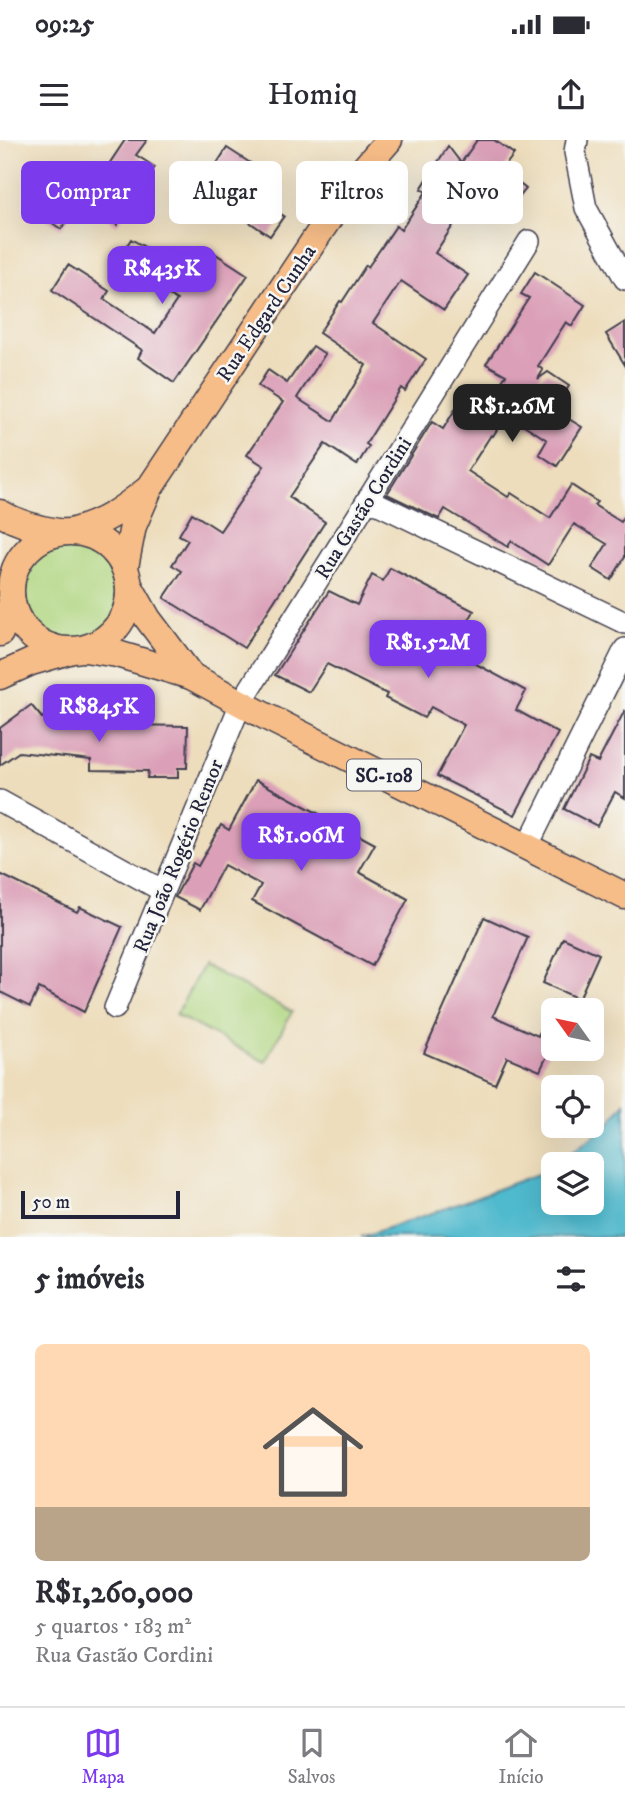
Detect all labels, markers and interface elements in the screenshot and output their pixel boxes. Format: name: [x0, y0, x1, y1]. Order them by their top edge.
text: 09:25: [35, 8, 94, 41]
text: Homiq: [267, 75, 358, 115]
icon: menu: [35, 76, 73, 114]
icon: share: [552, 76, 590, 114]
chip: Comprar: [21, 161, 155, 224]
chip: Alugar: [169, 161, 282, 224]
chip: Filtros: [296, 161, 408, 224]
chip: Novo: [422, 161, 523, 224]
street label: Rua Edgard Cunha: [211, 240, 322, 387]
pin: R$435K: [105, 246, 219, 306]
text: R$435K: [123, 254, 201, 283]
pin: R$1.26M: [447, 384, 577, 444]
text: R$1.26M: [469, 392, 555, 421]
street label: Rua Gastão Cordini: [310, 433, 418, 584]
pin: R$1.52M: [363, 620, 493, 680]
text: R$1.52M: [385, 628, 471, 657]
pin: R$845K: [42, 684, 156, 744]
text: R$845K: [59, 692, 139, 721]
street label: Rua João Rogério Remor: [128, 756, 230, 957]
road number: SC-108: [347, 760, 421, 790]
pin: R$1.06M: [236, 814, 366, 873]
text: R$1.06M: [257, 821, 345, 850]
north arrow: [541, 998, 604, 1060]
map controls: [541, 998, 604, 1215]
button: locate: [541, 1075, 604, 1138]
button: layers: [541, 1152, 604, 1215]
scale bar: [21, 1188, 180, 1220]
text: 50 m: [32, 1191, 70, 1214]
icon: filters: [552, 1260, 590, 1298]
text: 5 imóveis: [35, 1261, 144, 1298]
icon: home: [250, 1389, 376, 1515]
text: R$1,260,000: [35, 1575, 193, 1612]
text: 5 quartos · 183 m²: [35, 1612, 191, 1641]
text: Rua Gastão Cordini: [35, 1641, 213, 1670]
tab: Mapa: [82, 1724, 125, 1789]
tab: Salvos: [288, 1724, 335, 1789]
tab: Início: [498, 1724, 543, 1789]

